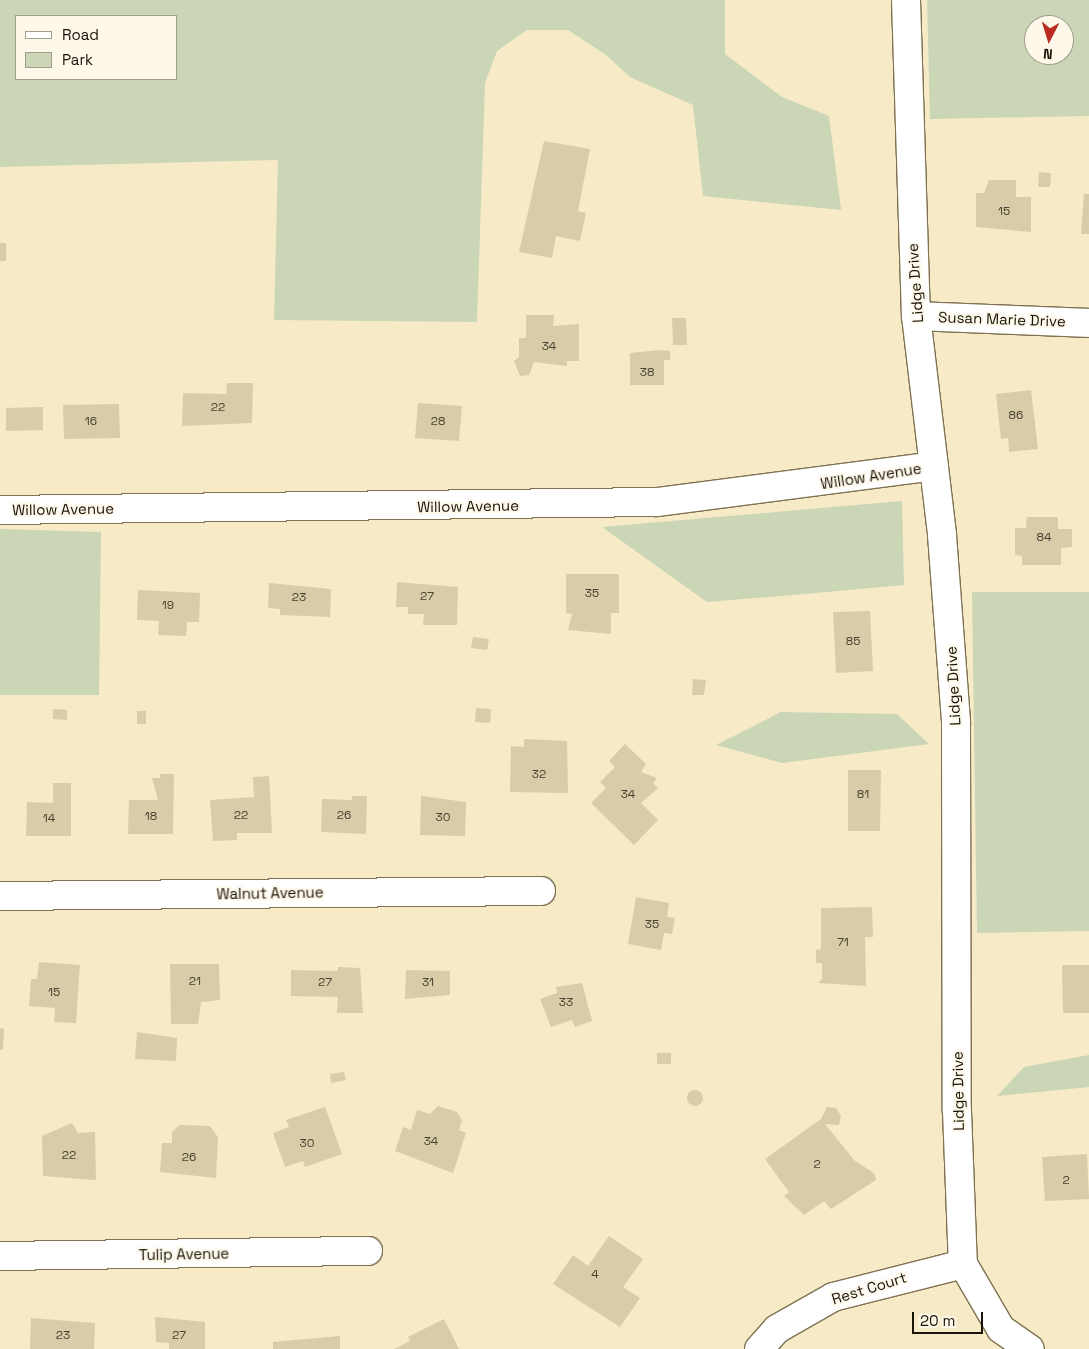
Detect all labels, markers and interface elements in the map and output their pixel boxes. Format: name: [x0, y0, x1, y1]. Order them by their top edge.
legend: [15, 15, 178, 80]
north arrow: [1024, 15, 1074, 65]
text: Road: [62, 25, 99, 44]
text: N: [1042, 45, 1053, 63]
text: Park: [62, 50, 93, 69]
house number: 15: [998, 205, 1010, 219]
street label: Lidge Drive: [903, 243, 927, 323]
street label: Susan Marie Drive: [938, 308, 1066, 330]
house number: 34: [542, 340, 556, 354]
house number: 38: [640, 366, 654, 380]
house number: 22: [211, 401, 225, 415]
house number: 86: [1009, 409, 1023, 423]
house number: 16: [85, 415, 97, 429]
house number: 28: [431, 415, 445, 429]
street label: Willow Avenue: [819, 459, 923, 493]
street label: Willow Avenue: [417, 496, 519, 516]
street label: Willow Avenue: [12, 499, 114, 519]
house number: 84: [1037, 531, 1051, 545]
house number: 35: [585, 587, 599, 601]
house number: 27: [420, 590, 434, 604]
house number: 23: [292, 591, 306, 605]
house number: 19: [162, 599, 174, 613]
house number: 85: [846, 635, 860, 649]
street label: Lidge Drive: [942, 646, 964, 726]
house number: 32: [532, 768, 546, 782]
house number: 34: [621, 788, 635, 802]
house number: 81: [857, 788, 869, 802]
house number: 22: [234, 809, 248, 823]
house number: 26: [337, 809, 351, 823]
house number: 18: [145, 810, 157, 824]
house number: 30: [436, 811, 450, 825]
house number: 14: [43, 812, 55, 826]
street label: Walnut Avenue: [216, 883, 324, 903]
house number: 35: [645, 918, 659, 932]
house number: 71: [837, 936, 849, 950]
house number: 21: [189, 975, 201, 989]
house number: 27: [318, 976, 332, 990]
house number: 31: [422, 976, 434, 990]
house number: 15: [48, 986, 60, 1000]
house number: 33: [559, 996, 573, 1010]
street label: Lidge Drive: [948, 1051, 968, 1131]
house number: 34: [424, 1135, 438, 1149]
house number: 30: [300, 1137, 314, 1151]
house number: 22: [62, 1149, 76, 1163]
house number: 26: [182, 1151, 196, 1165]
house number: 2: [813, 1158, 821, 1172]
house number: 2: [1062, 1174, 1070, 1188]
street label: Tulip Avenue: [139, 1244, 229, 1264]
house number: 4: [591, 1268, 599, 1282]
street label: Rest Court: [829, 1268, 909, 1308]
scale bar: [914, 1302, 985, 1334]
text: 20 m: [920, 1311, 955, 1330]
house number: 23: [56, 1329, 70, 1343]
house number: 27: [172, 1329, 186, 1343]

